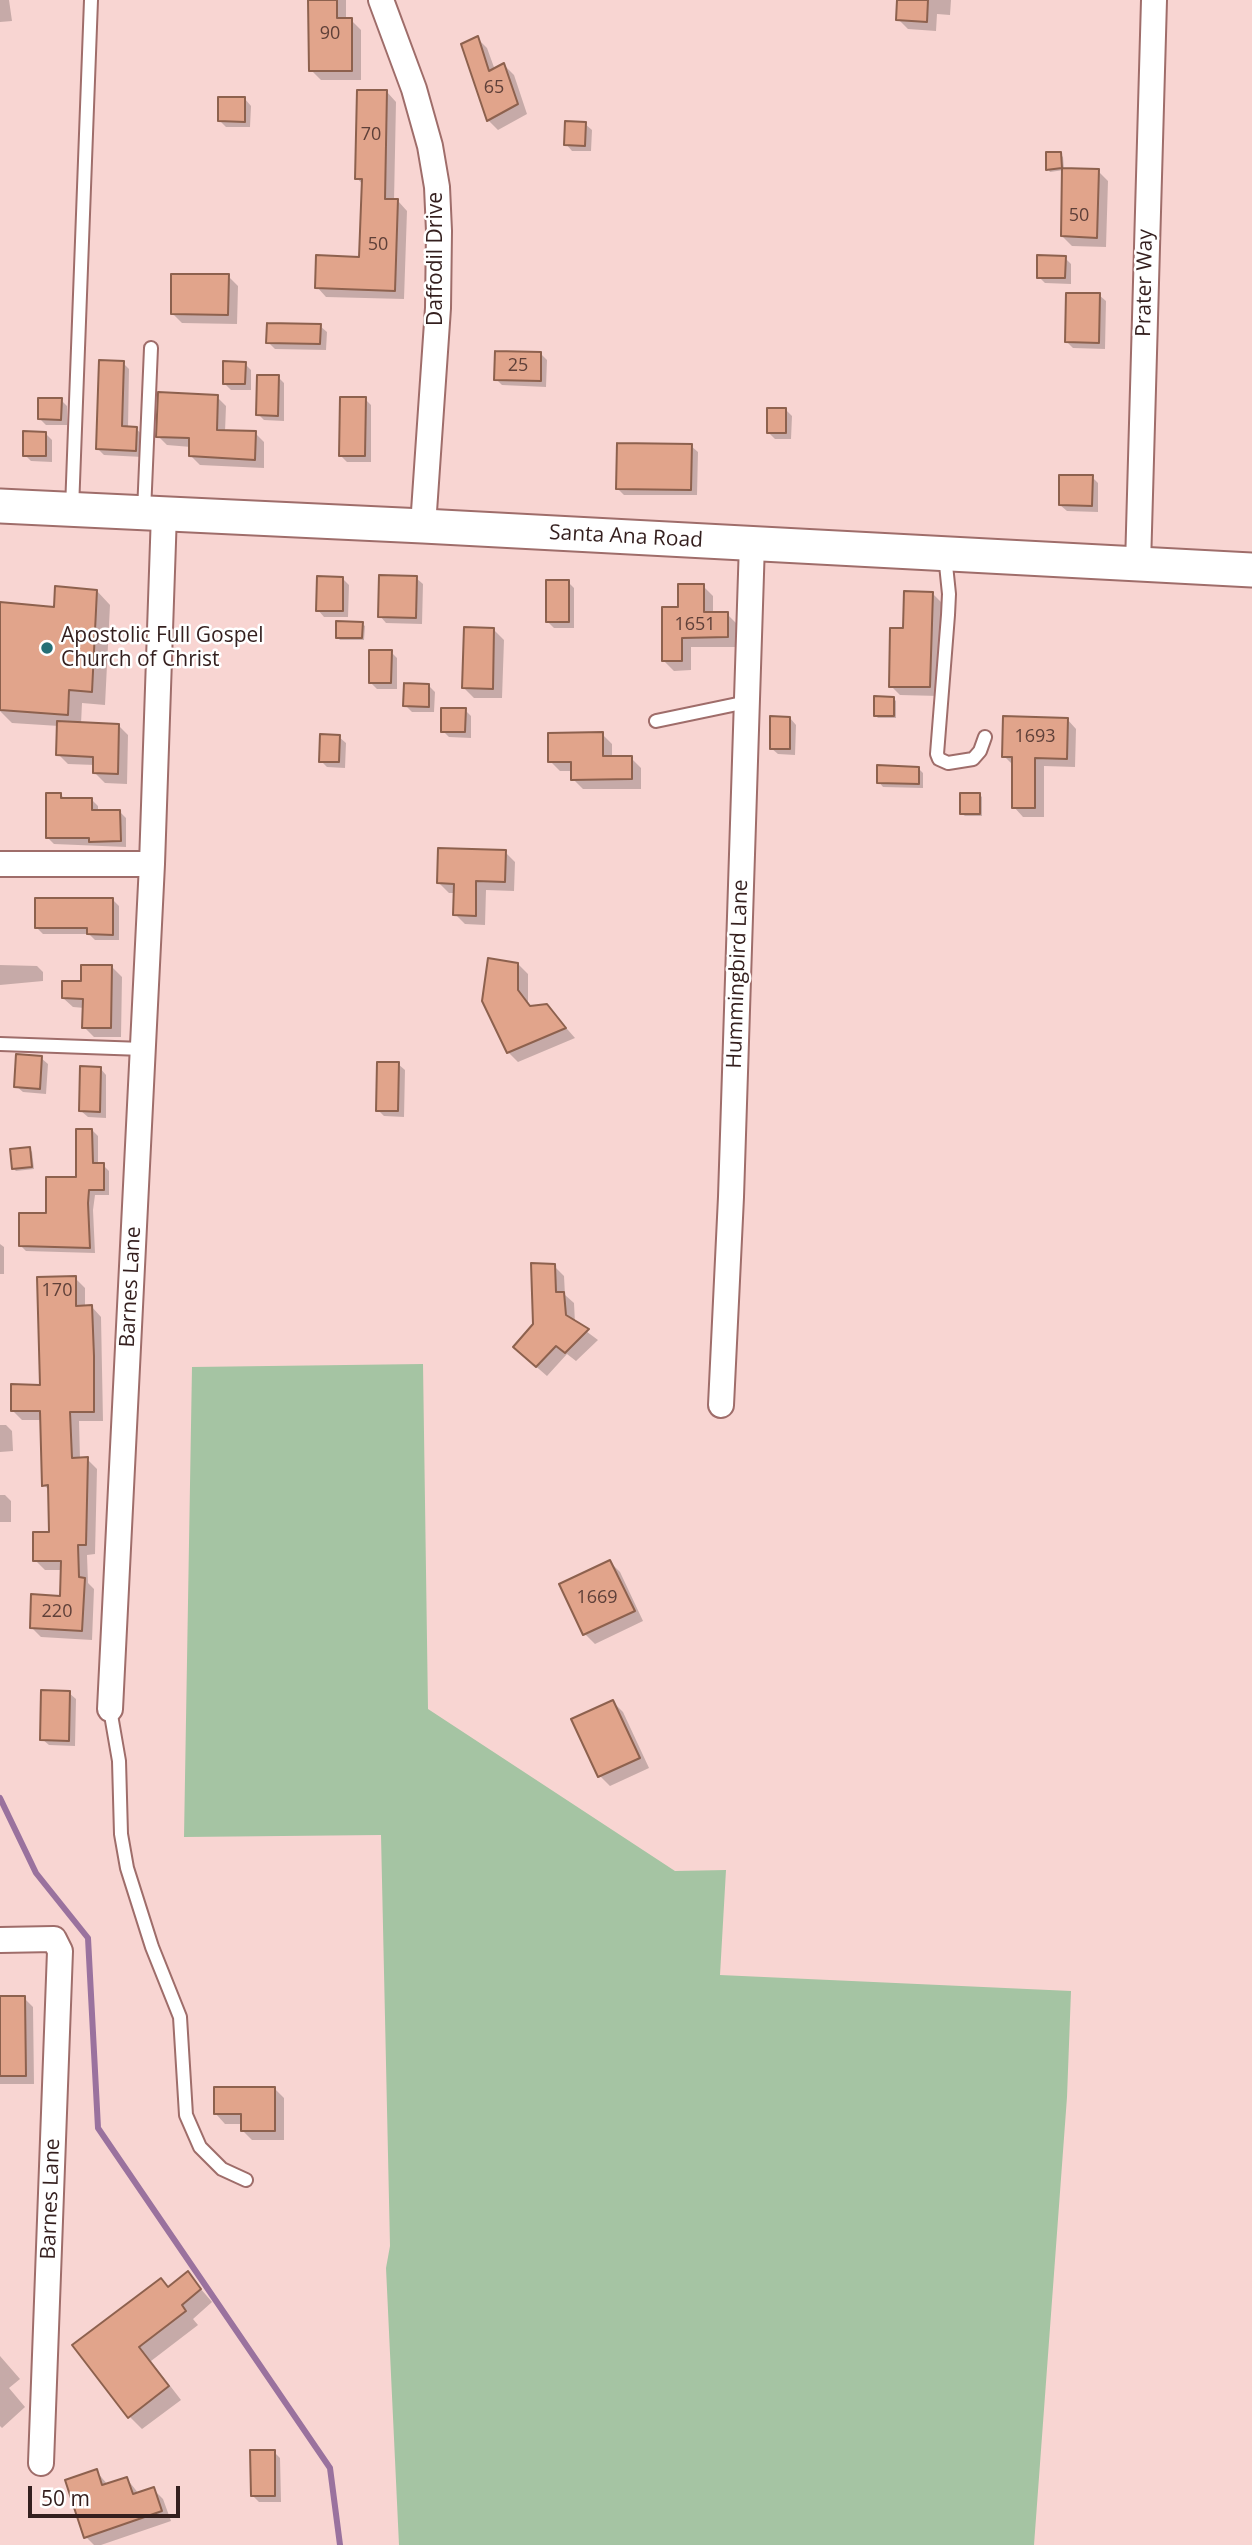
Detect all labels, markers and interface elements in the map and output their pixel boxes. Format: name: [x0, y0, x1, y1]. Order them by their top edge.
house number: 90: [320, 23, 340, 45]
house number: 65: [484, 77, 504, 99]
house number: 70: [361, 124, 381, 146]
street label: Daffodil Drive: [423, 192, 449, 326]
house number: 50: [1069, 205, 1089, 227]
street label: Prater Way: [1131, 229, 1159, 337]
house number: 50: [368, 234, 388, 256]
house number: 25: [508, 355, 528, 377]
street label: Santa Ana Road: [548, 520, 704, 554]
house number: 1651: [674, 614, 716, 636]
place label: Apostolic Full Gospel Church of Christ: [61, 623, 264, 673]
marker: Apostolic Full Gospel Church of Christ: [39, 640, 55, 656]
house number: 1693: [1014, 726, 1056, 748]
street label: Hummingbird Lane: [722, 879, 754, 1069]
street label: Barnes Lane: [115, 1226, 147, 1348]
house number: 170: [42, 1280, 72, 1302]
house number: 1669: [576, 1587, 618, 1609]
house number: 220: [42, 1601, 72, 1623]
street label: Barnes Lane: [36, 2138, 66, 2260]
scale bar: [32, 2472, 184, 2516]
text: 50 m: [41, 2484, 90, 2512]

